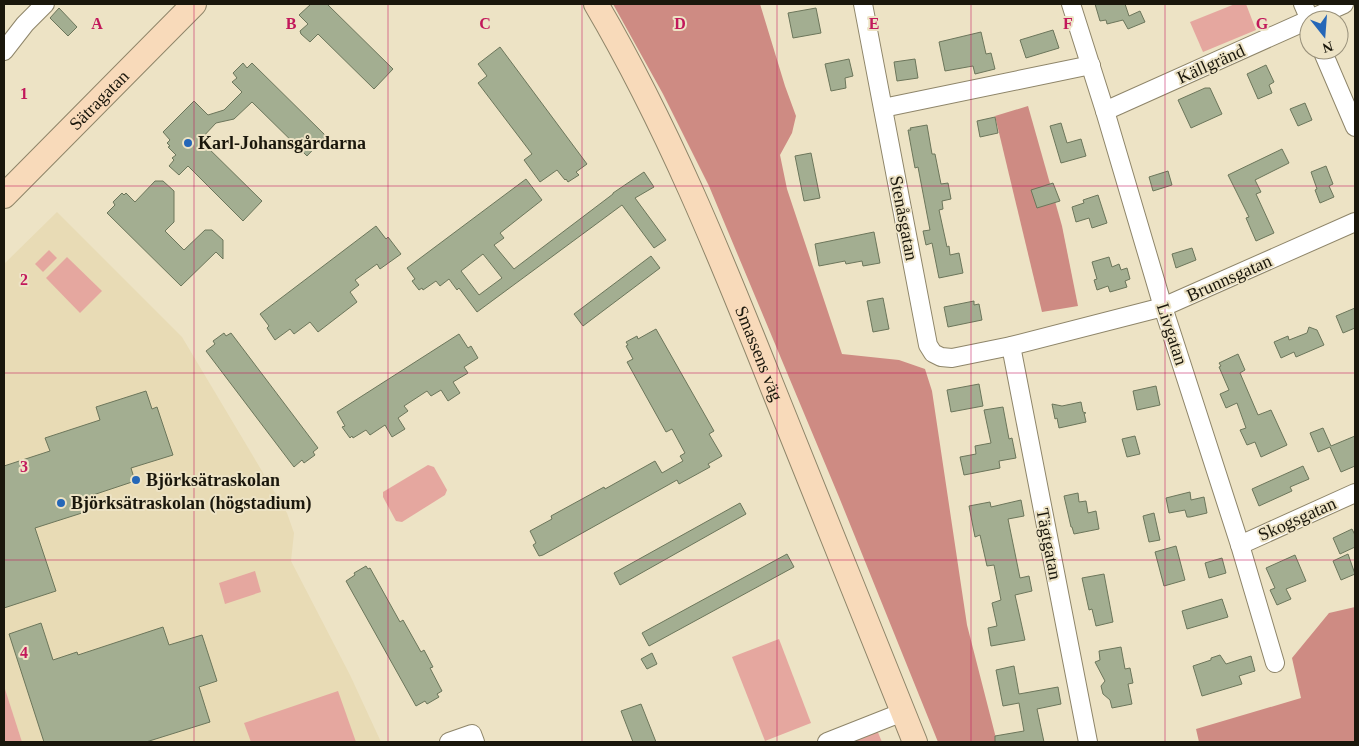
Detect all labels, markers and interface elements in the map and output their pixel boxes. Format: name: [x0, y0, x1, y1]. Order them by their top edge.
north arrow: [1299, 10, 1349, 60]
text: A: [91, 15, 103, 32]
text: B: [286, 15, 297, 32]
text: C: [479, 15, 491, 32]
text: D: [674, 15, 686, 32]
text: E: [869, 15, 879, 32]
text: F: [1063, 15, 1073, 32]
text: G: [1256, 15, 1269, 32]
text: N: [1321, 38, 1335, 56]
street label: Källgränd: [1174, 40, 1248, 88]
street label: Sätragatan: [65, 66, 133, 134]
text: 1: [20, 85, 28, 102]
place label: Karl-Johansgårdarna: [198, 133, 366, 153]
marker: Karl-Johansgårdarna: [182, 137, 194, 149]
street label: Stenåsgatan: [886, 174, 922, 262]
street label: Brunnsgatan: [1183, 250, 1275, 306]
text: 2: [20, 271, 28, 288]
street label: Livgatan: [1153, 300, 1191, 368]
street label: Smassens väg: [731, 303, 787, 404]
text: 3: [20, 458, 28, 475]
place label: Björksätraskolan: [146, 470, 280, 490]
marker: Björksätraskolan: [130, 474, 142, 486]
place label: Björksätraskolan (högstadium): [71, 493, 312, 514]
street label: Skogsgatan: [1255, 493, 1339, 545]
marker: Björksätraskolan (högstadium): [55, 497, 67, 509]
street label: Tägtgatan: [1032, 507, 1066, 581]
text: 4: [20, 644, 28, 661]

